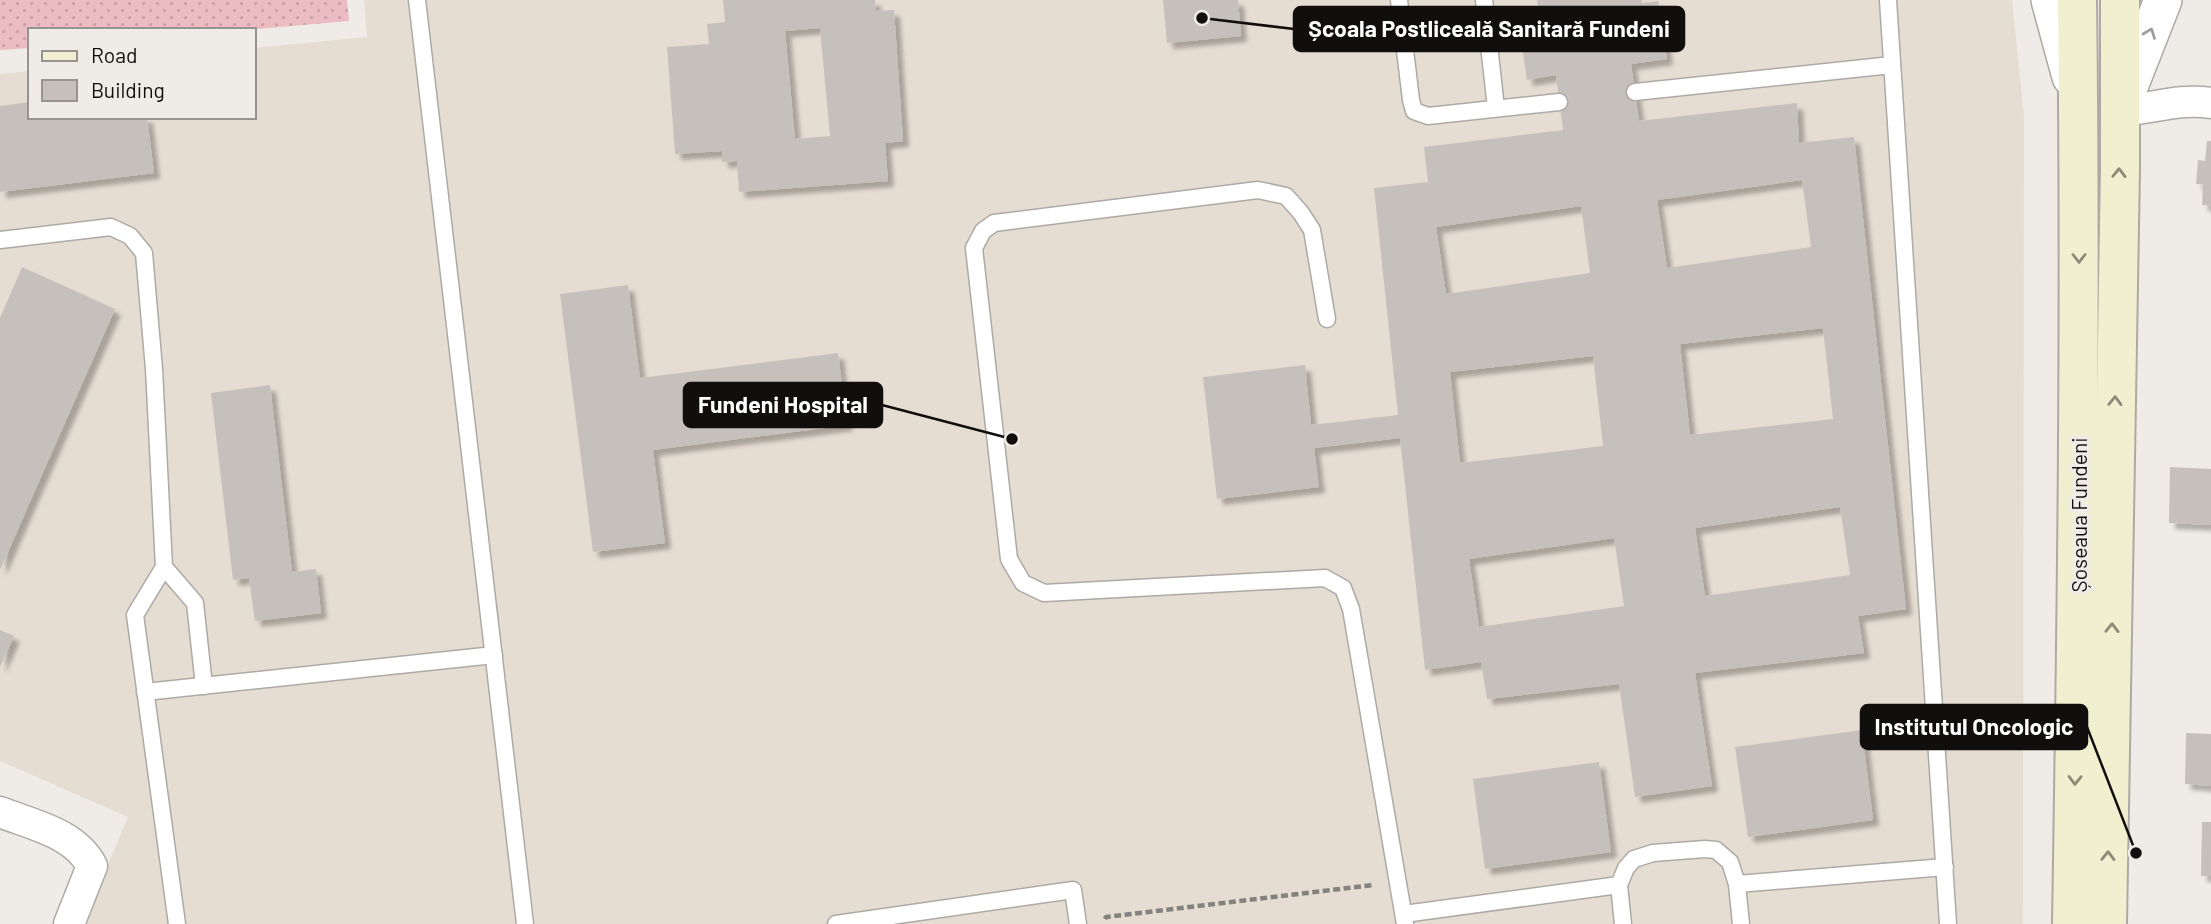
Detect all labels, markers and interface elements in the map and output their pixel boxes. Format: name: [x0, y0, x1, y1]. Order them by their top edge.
callout: Școala Postliceală Sanitară Fundeni: [1294, 7, 1684, 51]
text: Școala Postliceală Sanitară Fundeni: [1308, 14, 1670, 42]
one-way arrow: [2142, 27, 2156, 39]
legend: [28, 28, 256, 119]
text: Road: [91, 42, 137, 67]
text: Building: [91, 77, 165, 102]
one-way arrow: [2112, 168, 2127, 179]
one-way arrow: [2071, 253, 2087, 264]
callout: Fundeni Hospital: [684, 383, 882, 427]
text: Fundeni Hospital: [698, 390, 868, 418]
one-way arrow: [2108, 395, 2123, 406]
street label: Șoseaua Fundeni: [2066, 437, 2091, 593]
one-way arrow: [2104, 623, 2119, 634]
callout: Institutul Oncologic: [1861, 705, 2087, 749]
text: Institutul Oncologic: [1875, 712, 2073, 740]
one-way arrow: [2067, 775, 2083, 785]
one-way arrow: [2100, 850, 2115, 861]

